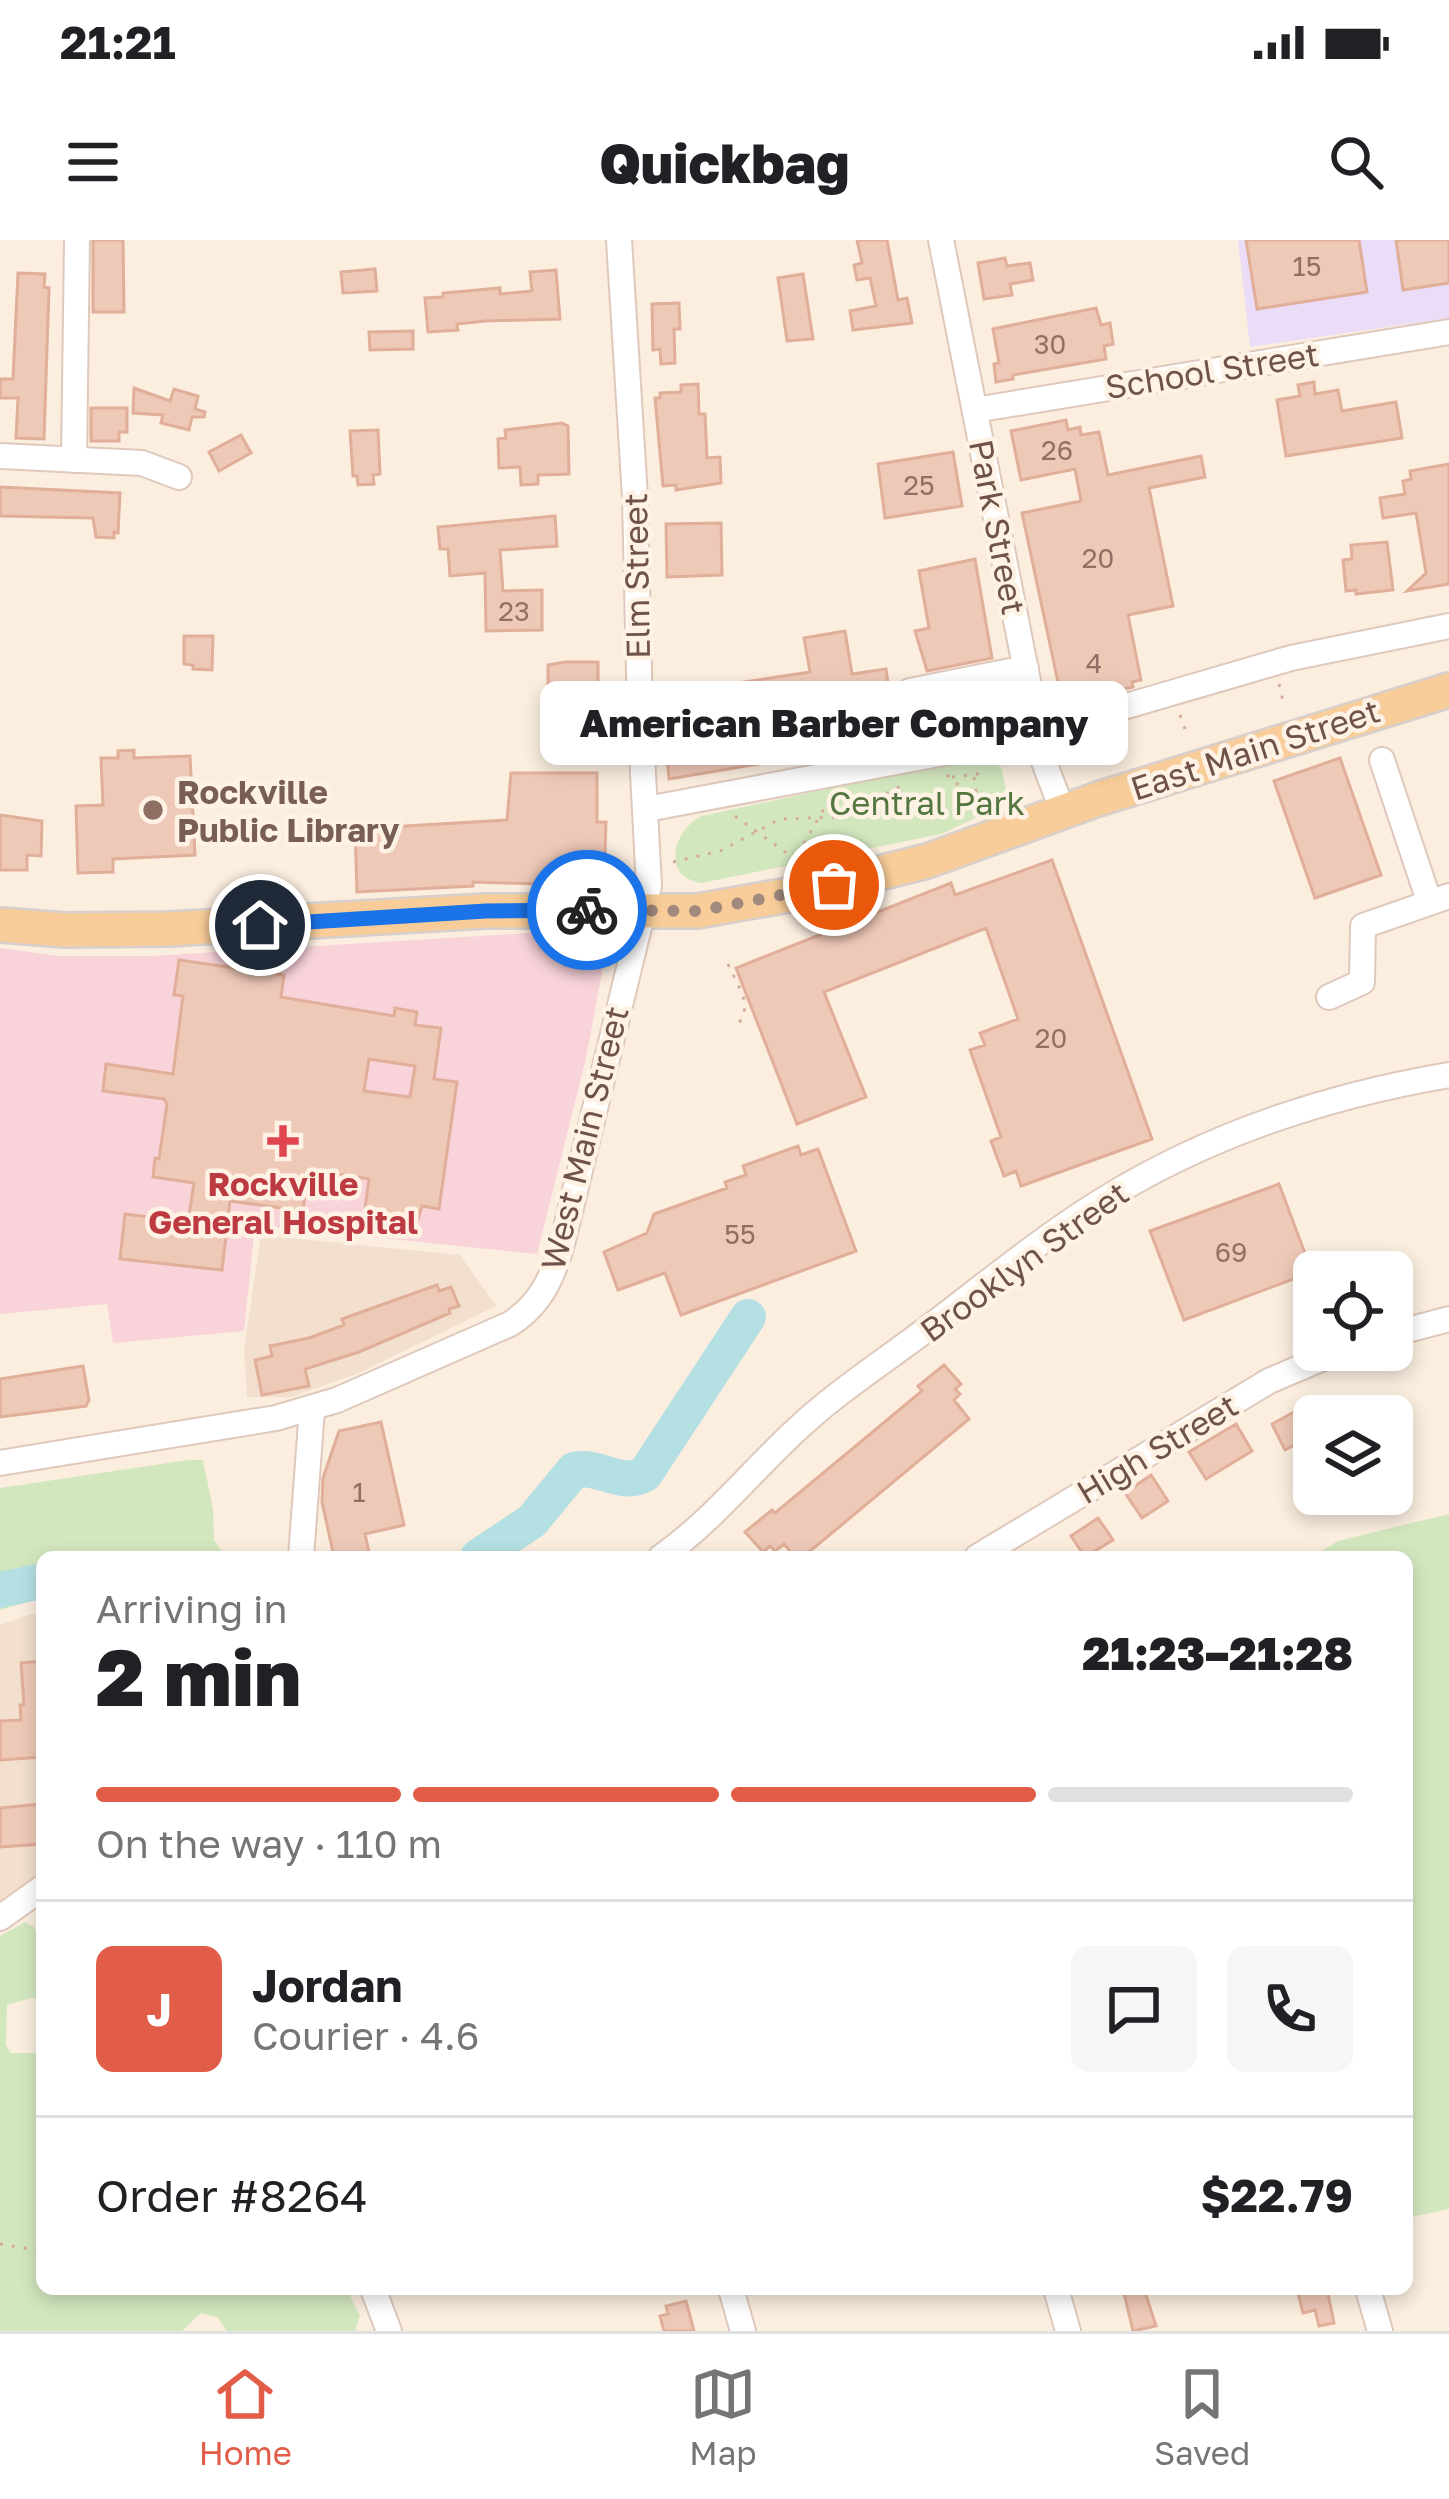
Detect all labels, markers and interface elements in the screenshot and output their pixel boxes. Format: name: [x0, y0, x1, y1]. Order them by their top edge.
text: 21:21: [60, 15, 176, 69]
icon: menu: [60, 129, 126, 195]
icon: search: [1323, 129, 1389, 195]
text: Quickbag: [599, 130, 850, 195]
house number: 15: [1293, 250, 1321, 282]
house number: 30: [1034, 328, 1066, 360]
street label: School Street: [1103, 334, 1321, 406]
house number: 26: [1041, 434, 1073, 466]
street label: Park Street: [962, 436, 1034, 618]
house number: 25: [903, 469, 935, 501]
street label: Elm Street: [615, 493, 657, 659]
house number: 20: [1082, 542, 1114, 574]
house number: 23: [498, 595, 530, 627]
house number: 4: [1086, 647, 1102, 679]
callout: American Barber Company: [540, 681, 1128, 765]
street label: East Main Street: [1126, 690, 1384, 808]
text: American Barber Company: [579, 699, 1089, 746]
place label: Rockville Public Library: [177, 772, 400, 849]
park label: Central Park: [829, 783, 1025, 822]
marker: Rockville Public Library: [140, 797, 166, 823]
pin: [783, 834, 885, 936]
courier: [527, 850, 647, 970]
icon: bag: [801, 852, 867, 918]
pin: [209, 874, 311, 976]
icon: bike: [554, 877, 620, 943]
icon: home: [227, 892, 293, 958]
street label: West Main Street: [532, 1002, 636, 1274]
house number: 20: [1035, 1022, 1067, 1054]
marker: Rockville General Hospital: [267, 1125, 299, 1157]
place label: Rockville General Hospital: [148, 1164, 418, 1241]
street label: Brooklyn Street: [912, 1172, 1136, 1350]
house number: 55: [724, 1218, 756, 1250]
house number: 69: [1215, 1236, 1247, 1268]
map controls: [1293, 1251, 1413, 1515]
button: locate: [1293, 1251, 1413, 1371]
street label: High Street: [1070, 1385, 1244, 1511]
button: layers: [1293, 1395, 1413, 1515]
house number: 1: [352, 1476, 366, 1508]
text: Arriving in: [96, 1585, 287, 1632]
text: 21:23–21:28: [1082, 1626, 1353, 1680]
text: 2 min: [96, 1630, 301, 1723]
text: On the way · 110 m: [96, 1820, 442, 1867]
button: chat: [1071, 1946, 1197, 2072]
button: phone: [1227, 1946, 1353, 2072]
text: Jordan: [252, 1958, 403, 2012]
text: J: [146, 1982, 172, 2036]
text: Courier · 4.6: [252, 2012, 479, 2059]
text: Order #8264: [96, 2168, 368, 2222]
text: $22.79: [1200, 2168, 1353, 2222]
tab: Home: [199, 2361, 292, 2472]
tab: Map: [689, 2361, 757, 2472]
tab: Saved: [1154, 2361, 1250, 2472]

